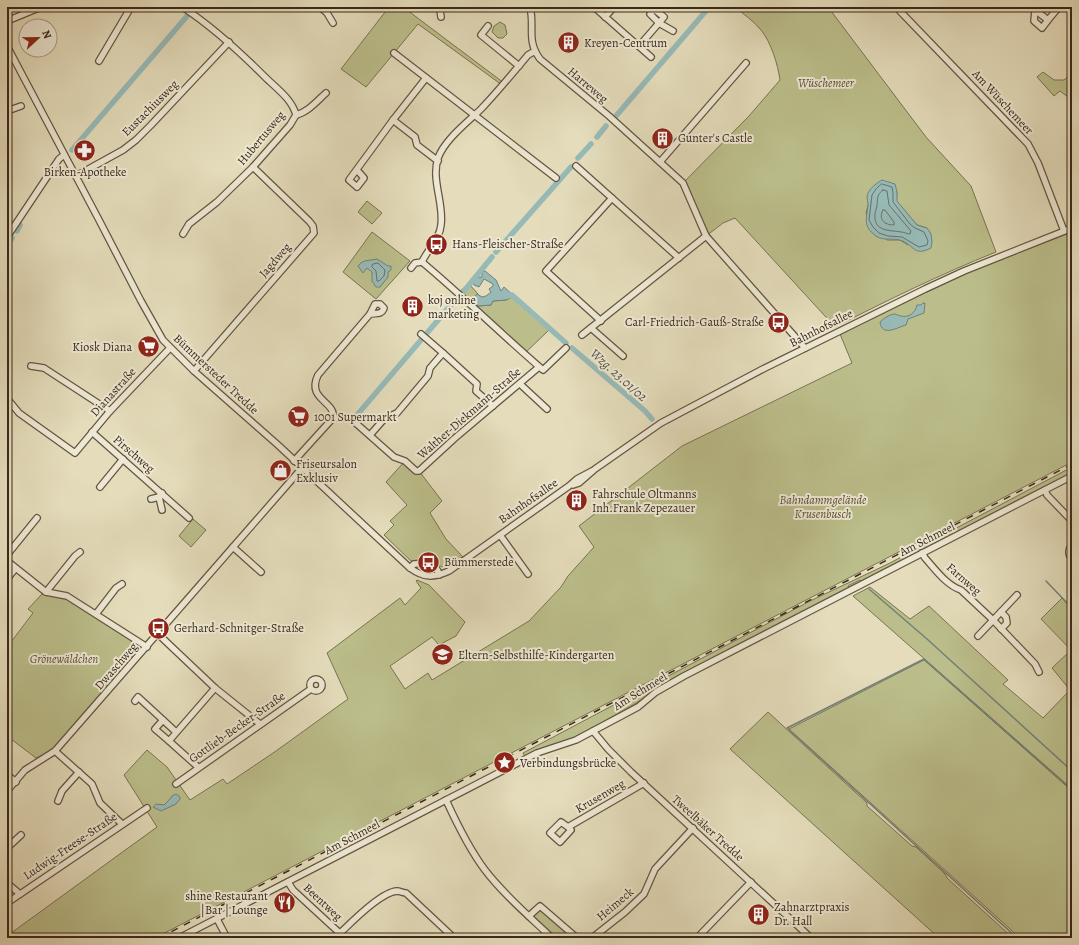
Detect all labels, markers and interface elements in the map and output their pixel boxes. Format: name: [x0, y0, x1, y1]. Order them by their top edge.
north arrow: [18, 18, 58, 58]
text: N: [38, 28, 55, 41]
building icon: Kreyen-Centrum: [556, 30, 582, 56]
place label: Kreyen-Centrum: [584, 35, 667, 51]
street label: Harreweg: [564, 63, 612, 107]
street label: Am Wüschemeer: [968, 65, 1038, 138]
park label: Wüschemeer: [798, 75, 855, 91]
street label: Eustachiusweg: [118, 76, 182, 140]
street label: Hubertusweg: [234, 107, 288, 169]
building icon: Gunter's Castle: [649, 125, 675, 151]
place label: Gunter's Castle: [678, 130, 752, 146]
pharmacy icon: Birken-Apotheke: [72, 138, 98, 164]
place label: Birken-Apotheke: [44, 164, 126, 180]
bus stop icon: Hans-Fleischer-Straße: [423, 231, 449, 257]
place label: Hans-Fleischer-Straße: [452, 236, 563, 252]
street label: Jagdweg: [255, 239, 295, 281]
place label: koj online marketing: [428, 292, 479, 322]
building icon: koj online marketing: [399, 294, 425, 320]
street label: Bahnhofsallee: [787, 305, 855, 351]
bus stop icon: Carl-Friedrich-Gauß-Straße: [766, 309, 792, 335]
place label: Carl-Friedrich-Gauß-Straße: [625, 314, 764, 330]
street label: Bümmersteder Tredde: [170, 330, 262, 418]
supermarket icon: Kiosk Diana: [135, 334, 161, 360]
place label: Kiosk Diana: [72, 339, 132, 355]
water label: Wzg. 23.01/02: [587, 345, 651, 405]
street label: Dianastraße: [87, 364, 139, 420]
street label: Walther-Diekmann-Straße: [413, 364, 524, 463]
supermarket icon: 1001 Supermarkt: [285, 404, 311, 430]
place label: 1001 Supermarkt: [314, 409, 397, 425]
street label: Pirschweg: [110, 432, 158, 476]
place label: Friseursalon Exklusiv: [296, 456, 357, 486]
shop icon: Friseursalon Exklusiv: [267, 458, 293, 484]
street label: Bahnhofsallee: [495, 475, 561, 527]
place label: Fahrschule Oltmanns Inh.Frank Zepezauer: [592, 486, 697, 516]
building icon: Fahrschule Oltmanns Inh.Frank Zepezauer: [563, 488, 589, 514]
park label: Bahndammgelände Krusenbusch: [780, 492, 867, 522]
street label: Am Schmeel: [896, 518, 958, 560]
bus stop icon: Bümmerstede: [415, 549, 441, 575]
place label: Bümmerstede: [444, 554, 514, 570]
street label: Farnweg: [943, 559, 985, 599]
bus stop icon: Gerhard-Schnitger-Straße: [145, 615, 171, 641]
place label: Gerhard-Schnitger-Straße: [174, 620, 304, 636]
street label: Dwaschweg: [91, 639, 141, 693]
school or university icon: Eltern-Selbsthilfe-Kindergarten: [429, 642, 455, 668]
place label: Eltern-Selbsthilfe-Kindergarten: [458, 647, 615, 663]
park label: Grönewäldchen: [30, 651, 98, 667]
street label: Am Schmeel: [609, 668, 670, 714]
street label: Gottlieb-Becker-Straße: [186, 688, 288, 766]
place icon: Verbindungsbrücke: [491, 750, 517, 776]
place label: Verbindungsbrücke: [519, 755, 616, 771]
street label: Krusenweg: [572, 775, 628, 817]
street label: Tweelbäker Tredde: [668, 791, 748, 865]
street label: Ludwig-Freese-Straße: [20, 809, 120, 883]
street label: Am Schmeel: [321, 816, 382, 859]
street label: Beentweg: [300, 880, 346, 924]
street label: Heimeck: [593, 884, 637, 924]
place label: shine Restaurant |Bar | Lounge: [185, 888, 268, 918]
restaurant icon: shine Restaurant |Bar | Lounge: [271, 890, 297, 916]
place label: Zahnarztpraxis Dr. Hall: [774, 899, 850, 929]
building icon: Zahnarztpraxis Dr. Hall: [745, 901, 771, 927]

